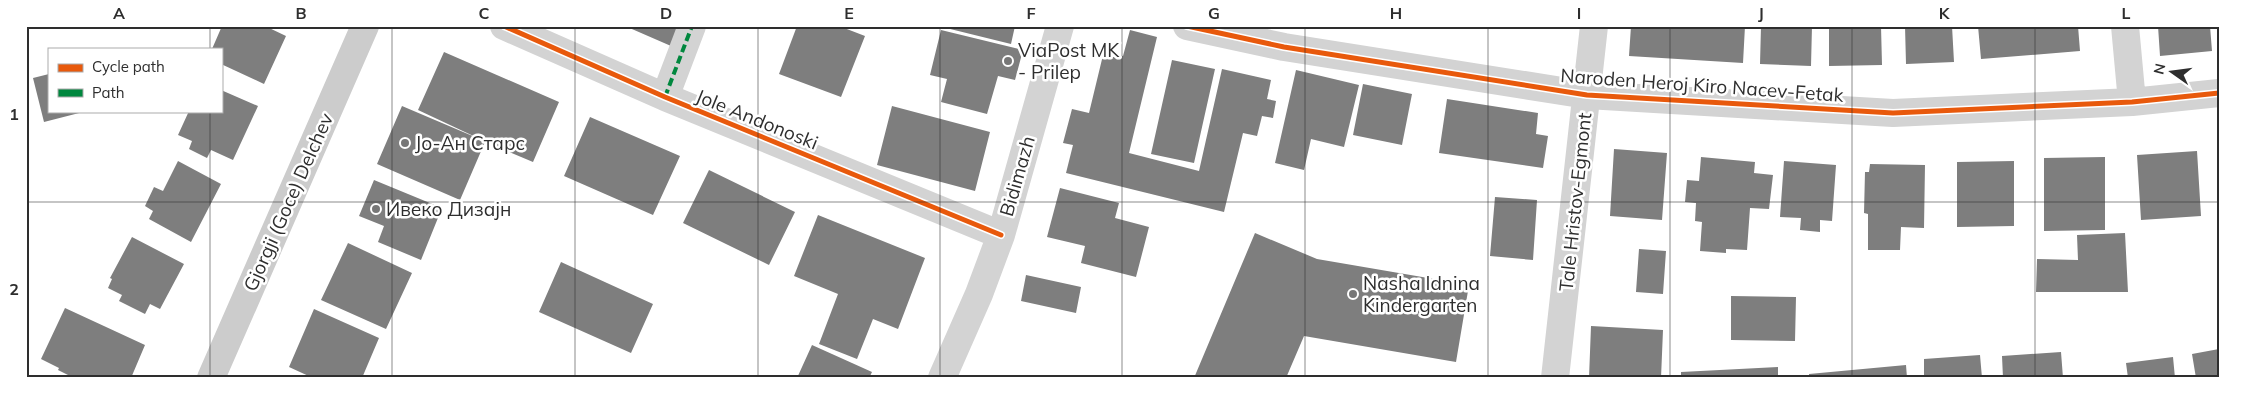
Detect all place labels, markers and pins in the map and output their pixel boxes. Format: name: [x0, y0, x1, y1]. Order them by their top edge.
place label: ViaPost MK - Prilep: [1018, 38, 1120, 84]
marker: ViaPost MK - Prilep: [1002, 55, 1014, 67]
place label: Јо-Ан Старс: [415, 131, 525, 155]
marker: Јо-Ан Старс: [399, 137, 411, 149]
place label: Ивеко Дизајн: [386, 197, 511, 221]
marker: Ивеко Дизајн: [370, 203, 382, 215]
place label: Nasha Idnina Kindergarten: [1363, 271, 1480, 317]
marker: Nasha Idnina Kindergarten: [1347, 288, 1359, 300]

